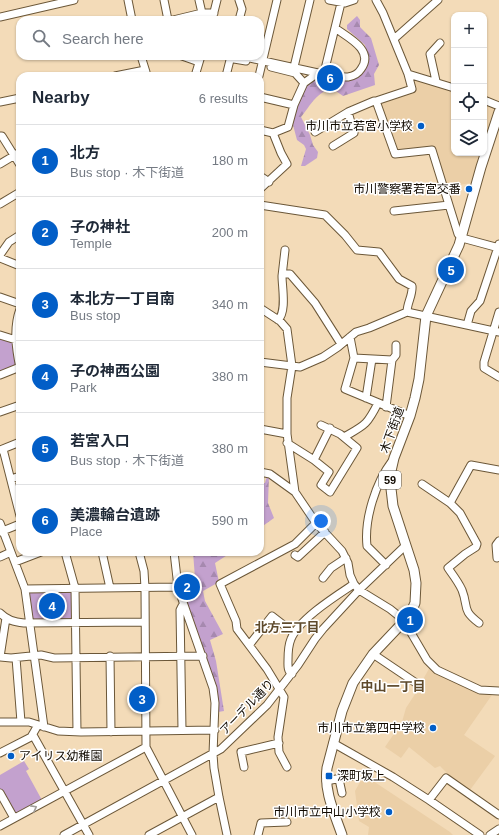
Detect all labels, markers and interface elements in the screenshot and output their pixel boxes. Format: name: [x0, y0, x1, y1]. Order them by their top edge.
map controls: [451, 12, 487, 156]
button: +: [451, 12, 487, 48]
search box: [16, 16, 264, 60]
icon: search: [30, 27, 52, 49]
text: Search here: [62, 30, 144, 47]
button: −: [451, 48, 487, 84]
pin: 6: [317, 63, 343, 93]
button: locate: [451, 84, 487, 120]
text: Nearby: [32, 88, 90, 107]
text: 6 results: [199, 91, 248, 106]
place label: 市川市立若宮小学校: [305, 119, 413, 133]
button: layers: [451, 120, 487, 156]
marker: 市川市立若宮小学校: [416, 121, 426, 131]
text: 北方: [70, 144, 100, 161]
text: 1: [41, 153, 49, 168]
text: 180 m: [212, 153, 248, 168]
text: Bus stop · 木下街道: [70, 165, 184, 180]
place label: 市川警察署若宮交番: [353, 182, 461, 196]
marker: 市川警察署若宮交番: [464, 184, 474, 194]
text: 子の神社: [70, 218, 130, 235]
text: 2: [41, 225, 49, 240]
text: 200 m: [212, 225, 248, 240]
text: Temple: [70, 236, 112, 251]
pin: 5: [438, 255, 464, 285]
text: 本北方一丁目南: [70, 290, 175, 307]
text: 3: [41, 297, 49, 312]
text: 340 m: [212, 297, 248, 312]
text: Bus stop: [70, 308, 121, 323]
text: 子の神西公園: [70, 362, 160, 379]
text: 4: [41, 369, 49, 384]
text: 380 m: [212, 369, 248, 384]
text: Park: [70, 380, 97, 395]
street label: 木下街道: [377, 405, 407, 455]
text: 若宮入口: [70, 432, 130, 449]
text: 5: [41, 441, 49, 456]
text: 380 m: [212, 441, 248, 456]
text: Bus stop · 木下街道: [70, 453, 184, 468]
road number: 59: [379, 471, 401, 489]
text: 美濃輪台遺跡: [70, 506, 160, 523]
your location: [311, 511, 331, 531]
text: 6: [41, 513, 49, 528]
text: 590 m: [212, 513, 248, 528]
text: Place: [70, 524, 103, 539]
pin: 2: [174, 572, 200, 602]
pin: 4: [39, 591, 65, 621]
pin: 1: [397, 605, 423, 635]
district label: 北方三丁目: [254, 620, 320, 635]
street label: アーデル通り: [217, 676, 277, 738]
district label: 中山一丁目: [360, 679, 426, 694]
pin: 3: [129, 684, 155, 714]
place label: 市川市立第四中学校: [317, 721, 425, 735]
marker: 市川市立第四中学校: [428, 723, 438, 733]
place label: アイリス幼稚園: [19, 749, 102, 763]
marker: アイリス幼稚園: [6, 751, 16, 761]
place label: 深町坂上: [337, 769, 385, 783]
marker: 深町坂上: [324, 771, 334, 781]
one-way arrow: [30, 805, 37, 812]
place label: 市川市立中山小学校: [273, 805, 381, 819]
marker: 市川市立中山小学校: [384, 807, 394, 817]

